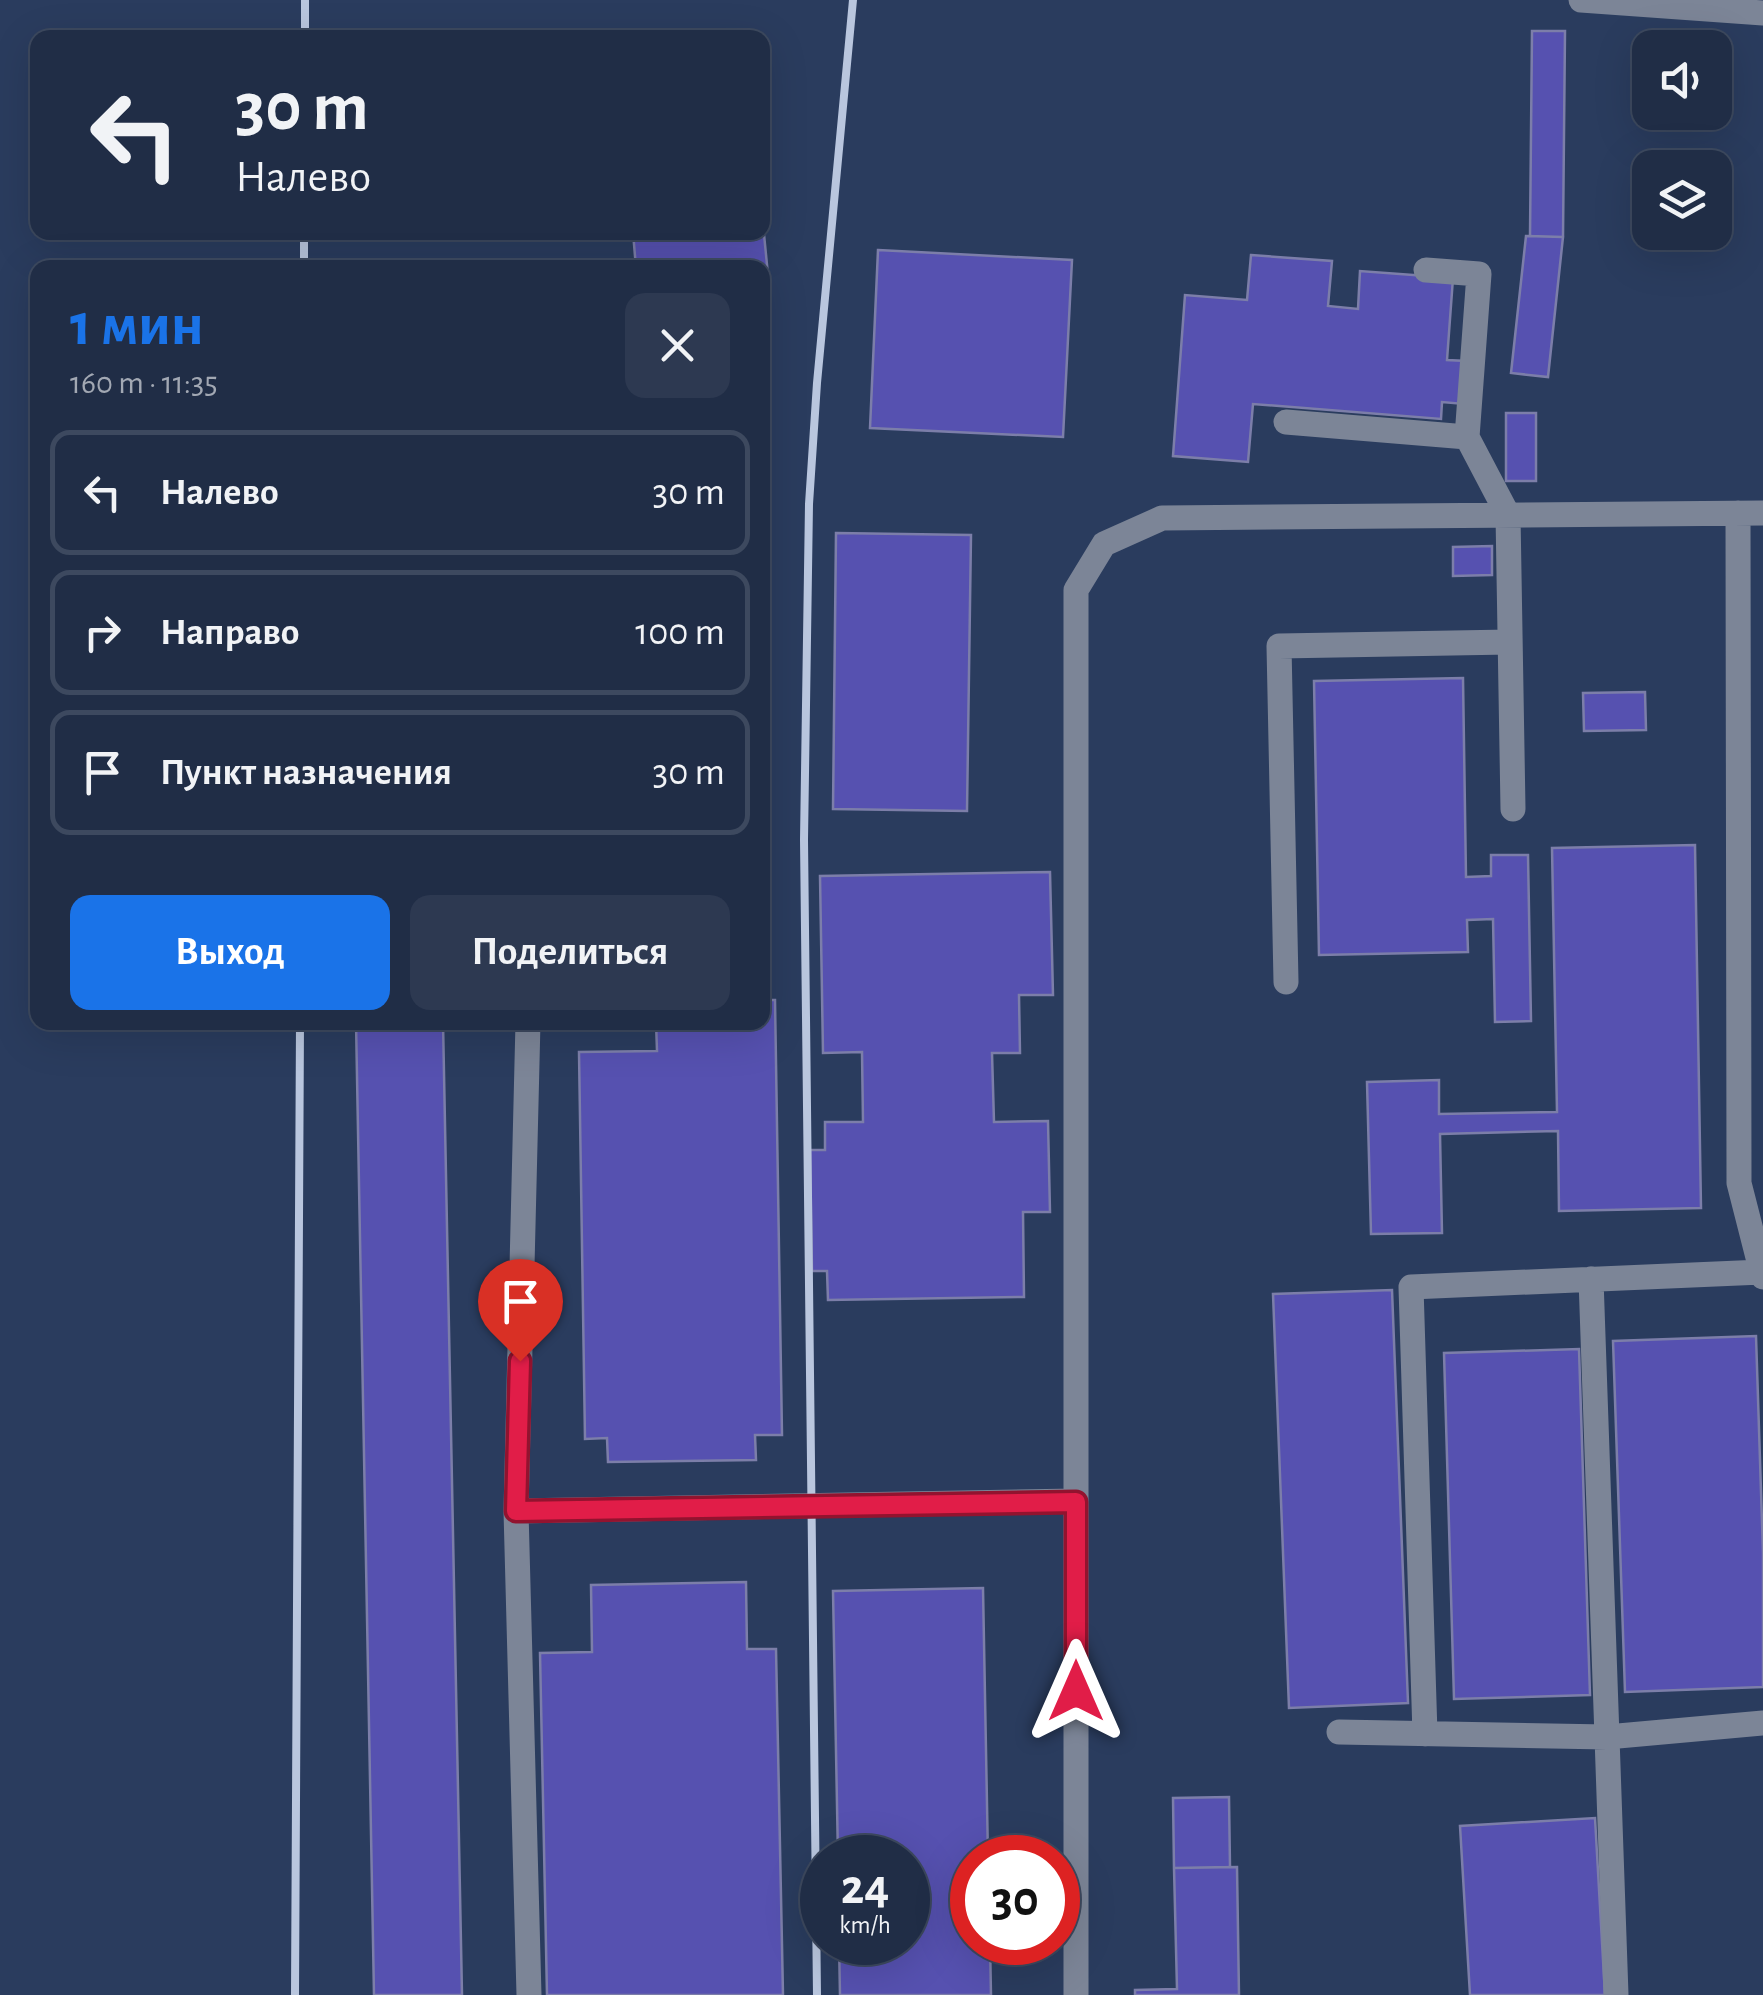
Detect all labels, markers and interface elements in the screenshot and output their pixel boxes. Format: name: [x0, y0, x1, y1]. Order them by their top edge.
map controls: [1632, 30, 1732, 250]
button: sound: [1632, 30, 1732, 130]
icon: left: [70, 70, 200, 200]
text: 30 m: [235, 73, 369, 143]
button: layers: [1632, 150, 1732, 250]
text: Налево: [235, 155, 371, 200]
button: close: [625, 293, 730, 398]
text: 1 мин: [70, 296, 204, 356]
text: 160 m · 11:35: [70, 367, 218, 399]
icon: left: [75, 465, 130, 520]
text: Налево: [160, 474, 279, 512]
text: 30 m: [653, 474, 725, 512]
icon: right: [75, 605, 130, 660]
text: Направо: [160, 614, 299, 652]
text: 100 m: [635, 614, 725, 652]
icon: arrive: [75, 745, 130, 800]
text: Пункт назначения: [160, 754, 452, 792]
text: 30 m: [653, 754, 725, 792]
button: Выход: [70, 895, 390, 1010]
button: Поделиться: [410, 895, 730, 1010]
pin: [478, 1259, 563, 1362]
icon: arrive: [493, 1274, 548, 1329]
position arrow: [1024, 1639, 1128, 1743]
speed limit sign: 30: [950, 1835, 1080, 1965]
text: 24: [841, 1863, 889, 1913]
text: km/h: [839, 1913, 891, 1938]

